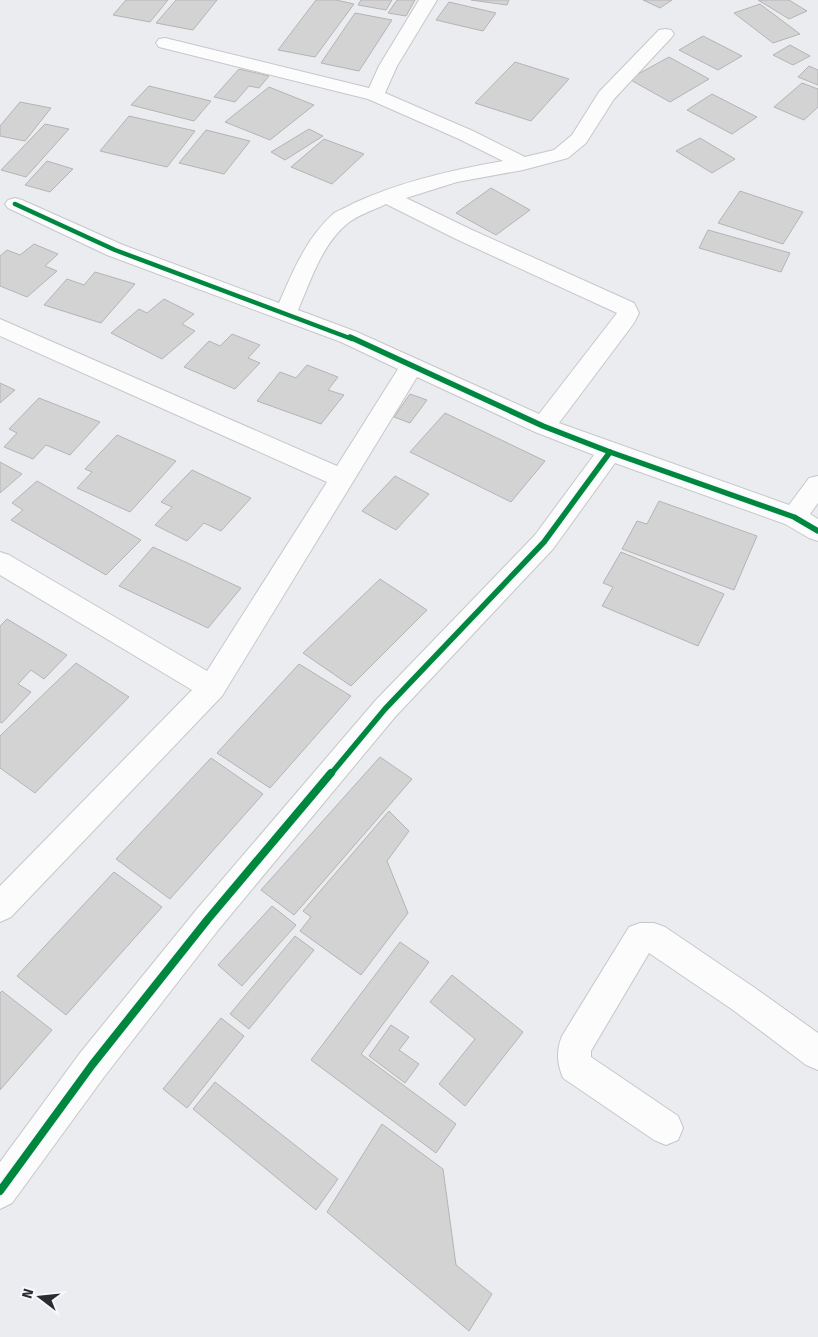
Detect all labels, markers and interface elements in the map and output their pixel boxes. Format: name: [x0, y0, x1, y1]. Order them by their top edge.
north arrow: [15, 1272, 65, 1322]
text: N: [19, 1287, 37, 1300]

